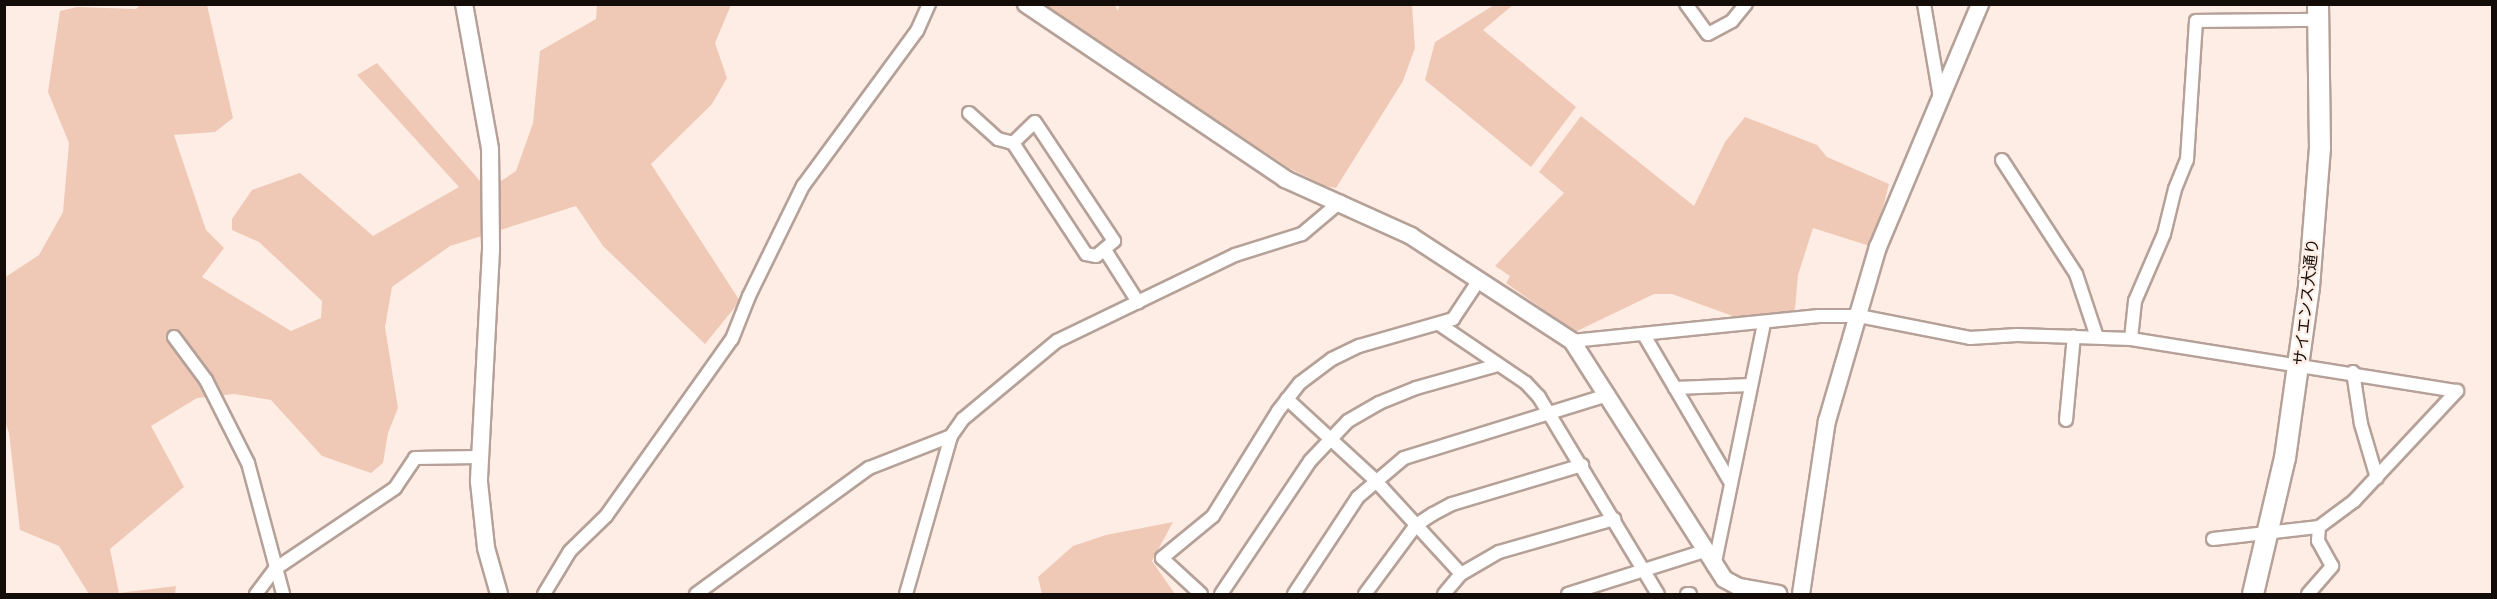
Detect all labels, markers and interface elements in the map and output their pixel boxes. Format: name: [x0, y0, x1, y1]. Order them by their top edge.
street label: サイエンス大通り: [2291, 237, 2323, 367]

